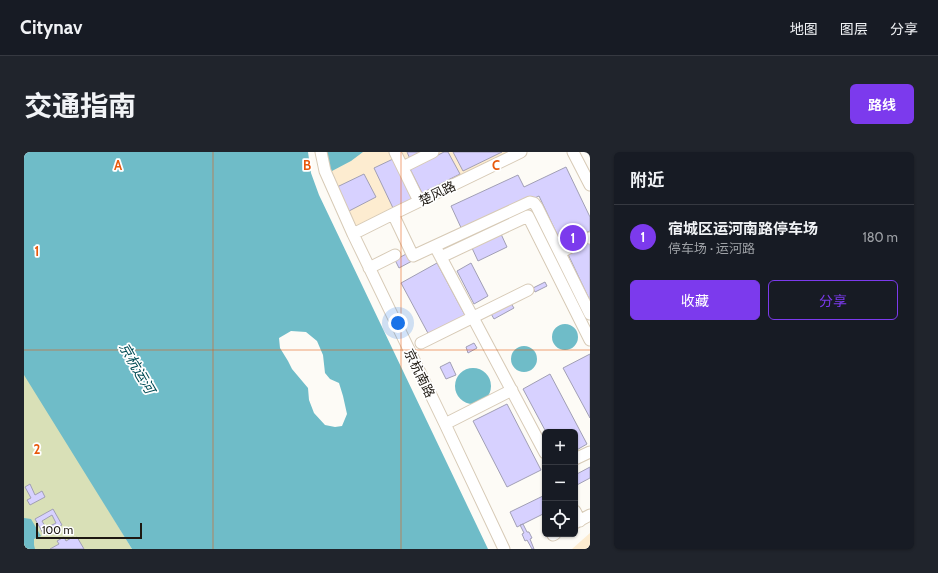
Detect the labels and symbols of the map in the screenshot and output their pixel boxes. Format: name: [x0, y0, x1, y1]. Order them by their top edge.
text: A: [114, 157, 123, 173]
text: B: [303, 157, 311, 173]
text: C: [492, 157, 500, 173]
street label: 楚风路: [416, 177, 458, 209]
pin: 1: [560, 223, 586, 253]
text: 1: [35, 243, 39, 259]
your location: [388, 313, 408, 333]
water label: 京杭运河: [115, 339, 160, 399]
street label: 京杭南路: [401, 346, 439, 400]
text: 2: [34, 441, 41, 457]
scale bar: [36, 521, 142, 540]

